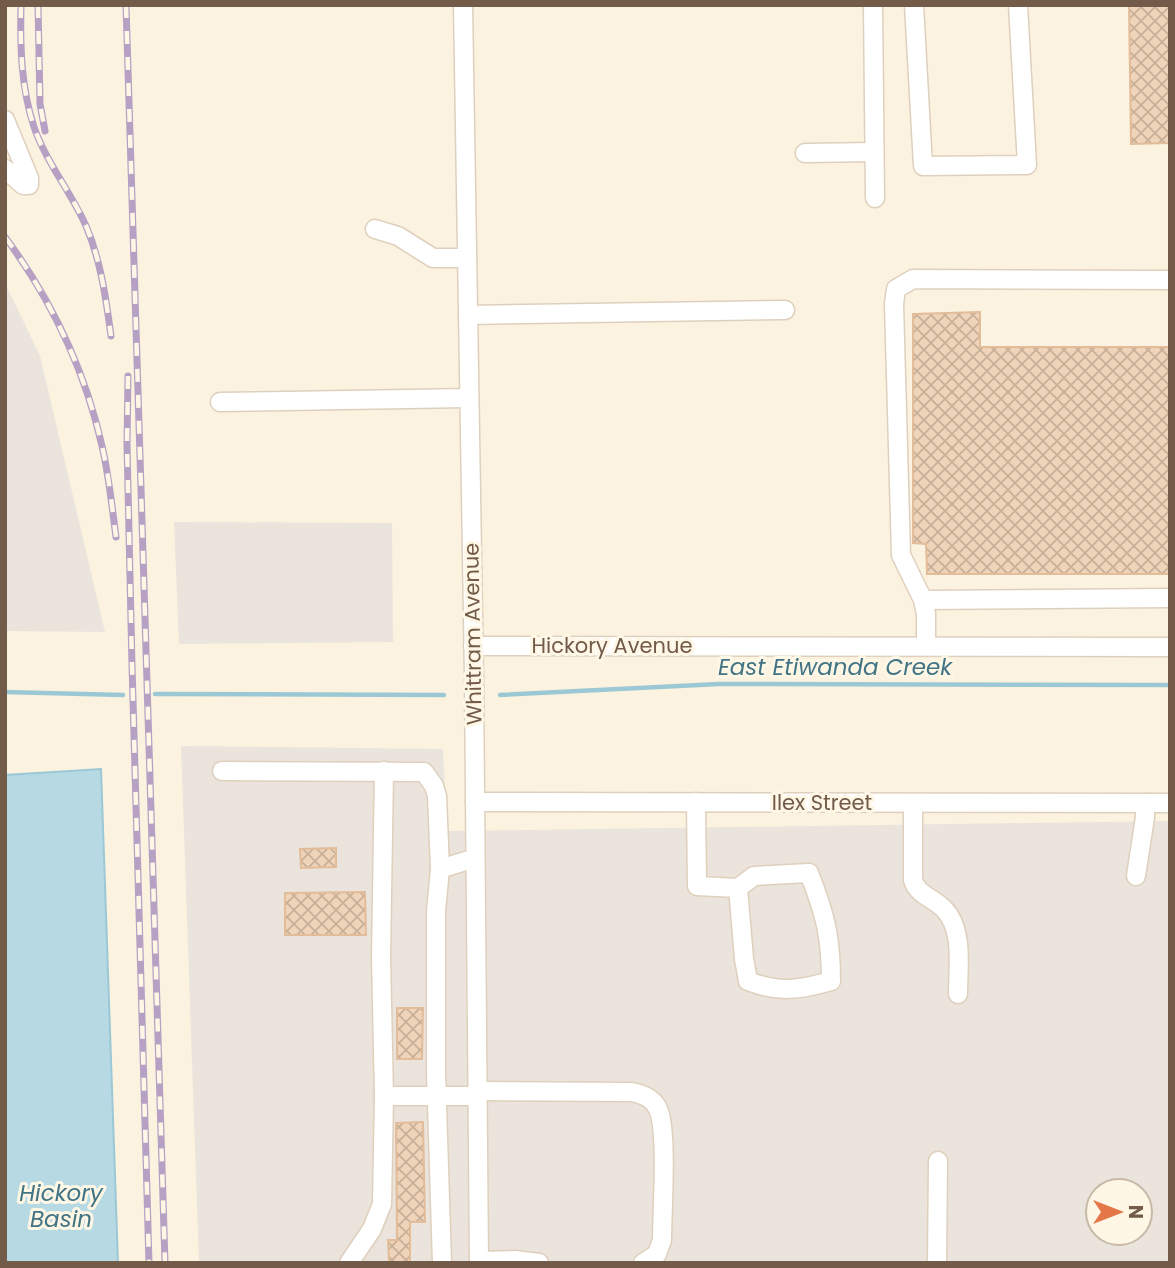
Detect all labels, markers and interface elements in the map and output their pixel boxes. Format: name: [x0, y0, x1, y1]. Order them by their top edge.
street label: Whittram Avenue: [456, 543, 489, 726]
street label: Hickory Avenue: [532, 631, 692, 660]
water label: East Etiwanda Creek: [718, 651, 953, 683]
street label: Ilex Street: [772, 788, 872, 817]
water label: Hickory Basin: [19, 1177, 104, 1235]
north arrow: [1084, 1177, 1154, 1247]
text: N: [1122, 1205, 1149, 1219]

